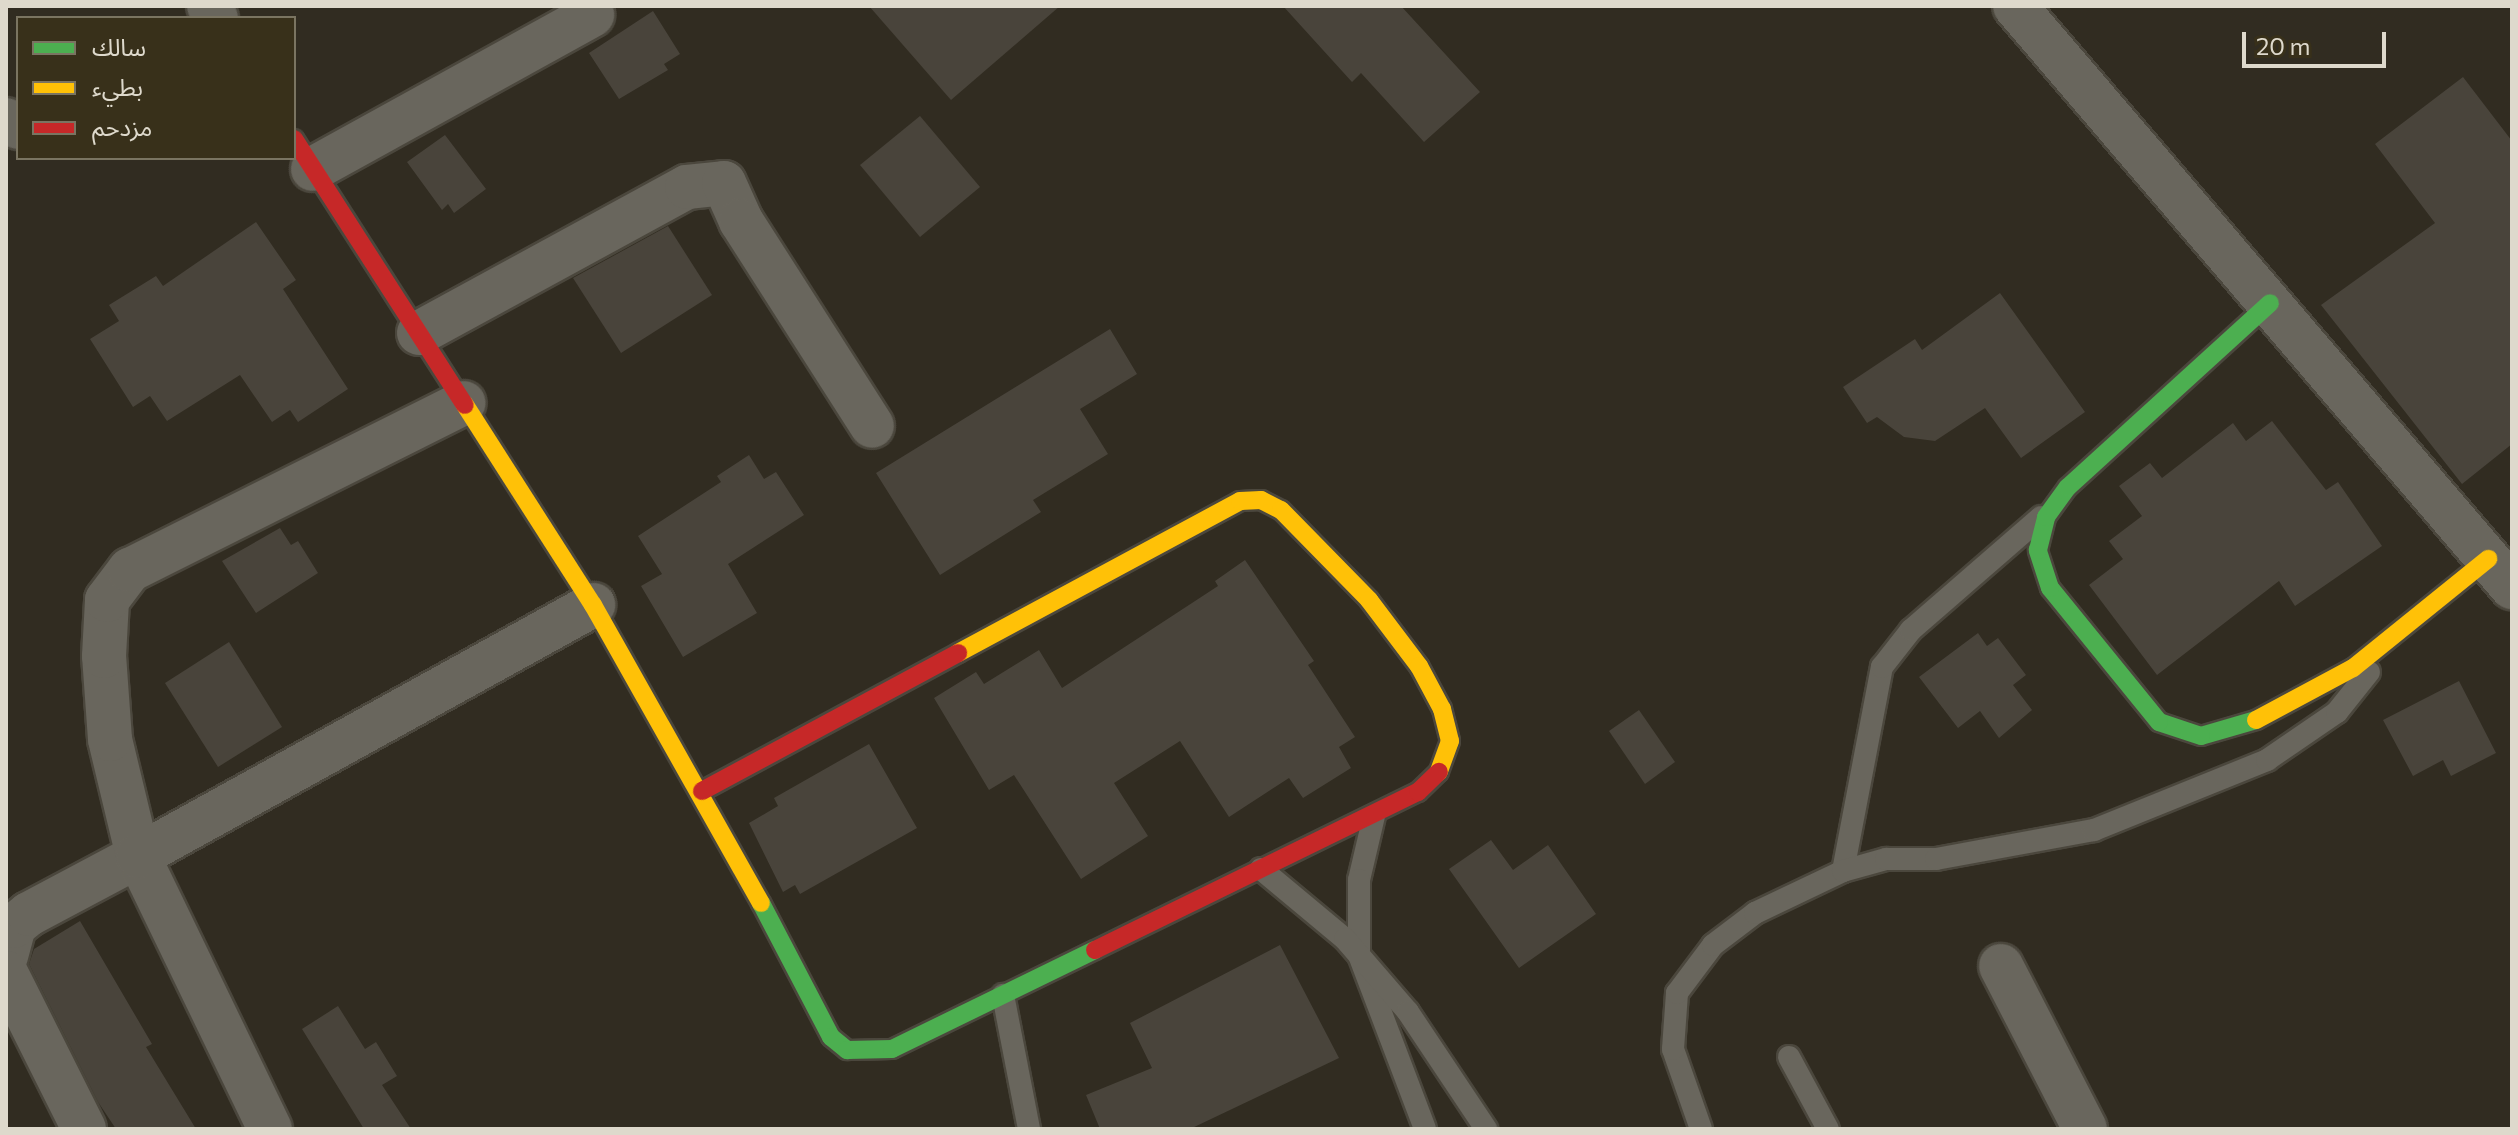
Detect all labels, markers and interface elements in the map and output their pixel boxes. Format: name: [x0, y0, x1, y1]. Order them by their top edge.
legend: [16, 16, 296, 160]
scale bar: [2246, 16, 2390, 66]
text: 20 m: [2256, 31, 2310, 60]
text: سالك: [92, 32, 146, 61]
text: بطيء: [92, 72, 143, 101]
text: مزدحم: [92, 112, 152, 141]

